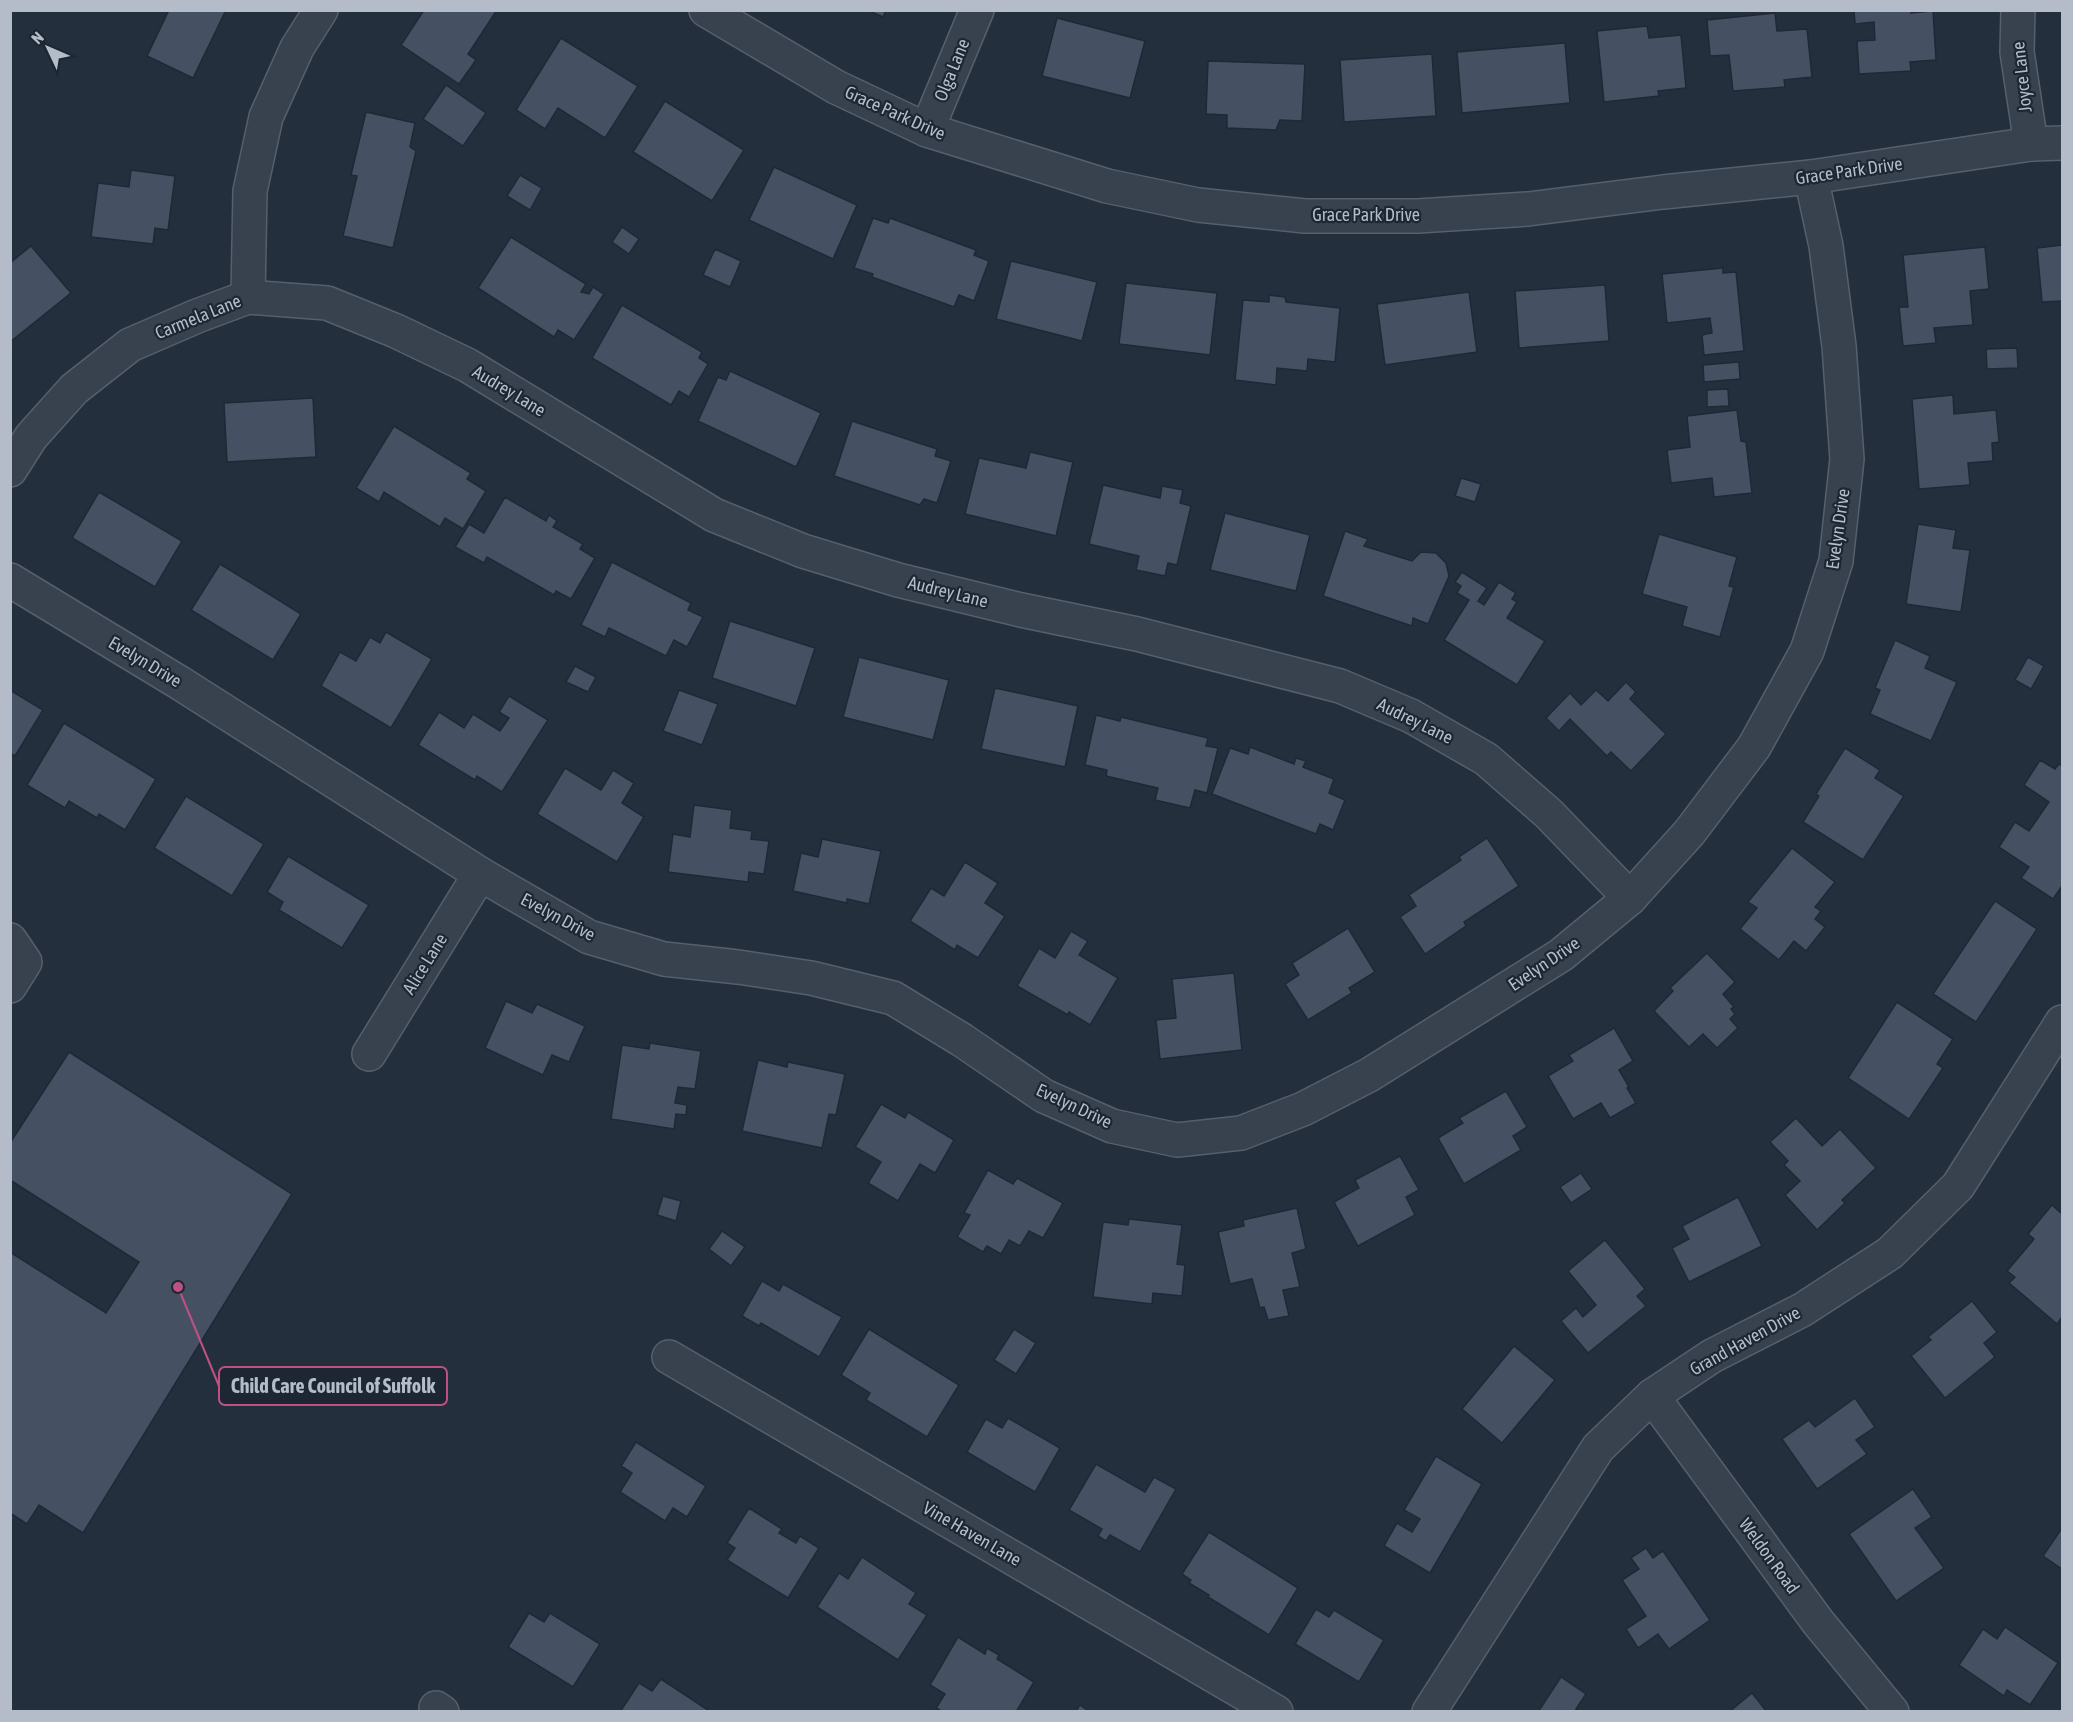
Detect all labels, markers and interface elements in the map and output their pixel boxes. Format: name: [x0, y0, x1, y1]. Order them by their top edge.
north arrow: [18, 18, 78, 78]
text: N: [27, 28, 47, 47]
street label: Olga Lane: [930, 36, 974, 104]
street label: Joyce Lane: [2007, 41, 2036, 113]
street label: Grace Park Drive: [842, 81, 949, 144]
street label: Grace Park Drive: [1794, 153, 1904, 188]
street label: Grace Park Drive: [1312, 204, 1420, 225]
street label: Carmela Lane: [152, 290, 244, 343]
street label: Audrey Lane: [469, 361, 550, 421]
street label: Evelyn Drive: [1821, 487, 1854, 571]
street label: Audrey Lane: [906, 571, 990, 612]
street label: Evelyn Drive: [105, 632, 185, 691]
street label: Audrey Lane: [1374, 693, 1456, 748]
street label: Evelyn Drive: [517, 888, 599, 945]
street label: Alice Lane: [398, 930, 451, 998]
street label: Evelyn Drive: [1504, 932, 1583, 995]
street label: Evelyn Drive: [1033, 1079, 1115, 1132]
street label: Grand Haven Drive: [1686, 1302, 1804, 1380]
callout: Child Care Council of Suffolk: [219, 1367, 447, 1405]
text: Child Care Council of Suffolk: [231, 1374, 435, 1397]
street label: Vine Haven Lane: [919, 1497, 1025, 1570]
street label: Weldon Road: [1735, 1514, 1804, 1597]

